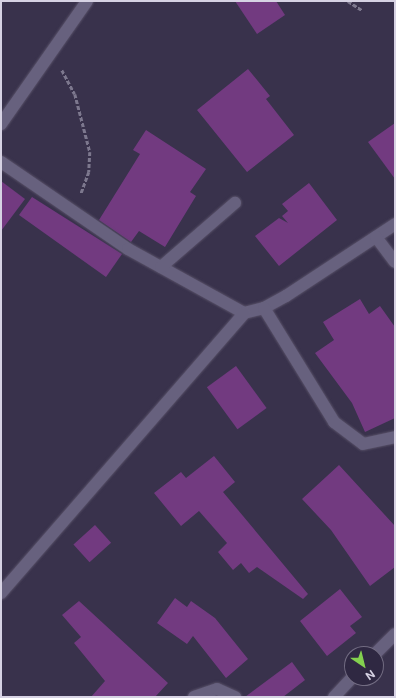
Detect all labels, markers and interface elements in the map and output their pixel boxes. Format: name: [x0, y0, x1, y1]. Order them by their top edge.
north arrow: [344, 646, 384, 686]
text: N: [363, 668, 377, 682]

